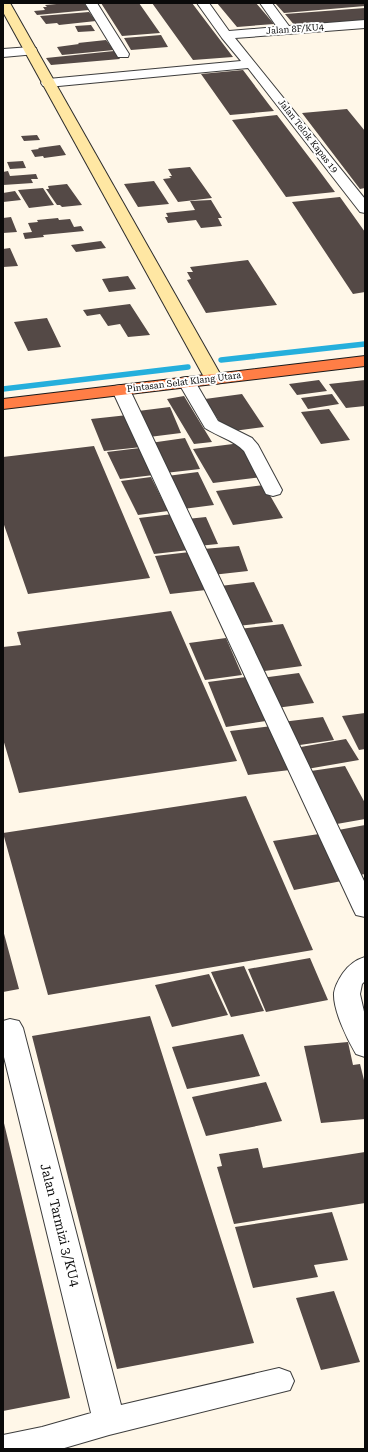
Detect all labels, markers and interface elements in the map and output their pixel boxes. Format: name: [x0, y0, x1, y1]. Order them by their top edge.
street label: Jalan 8F/KU4: [266, 22, 324, 36]
street label: Jalan Telok Kapas 19: [276, 97, 340, 175]
street label: Pintasan Selat Klang Utara: [126, 370, 242, 394]
street label: Jalan Tarmizi 3/KU4: [37, 1162, 83, 1289]

